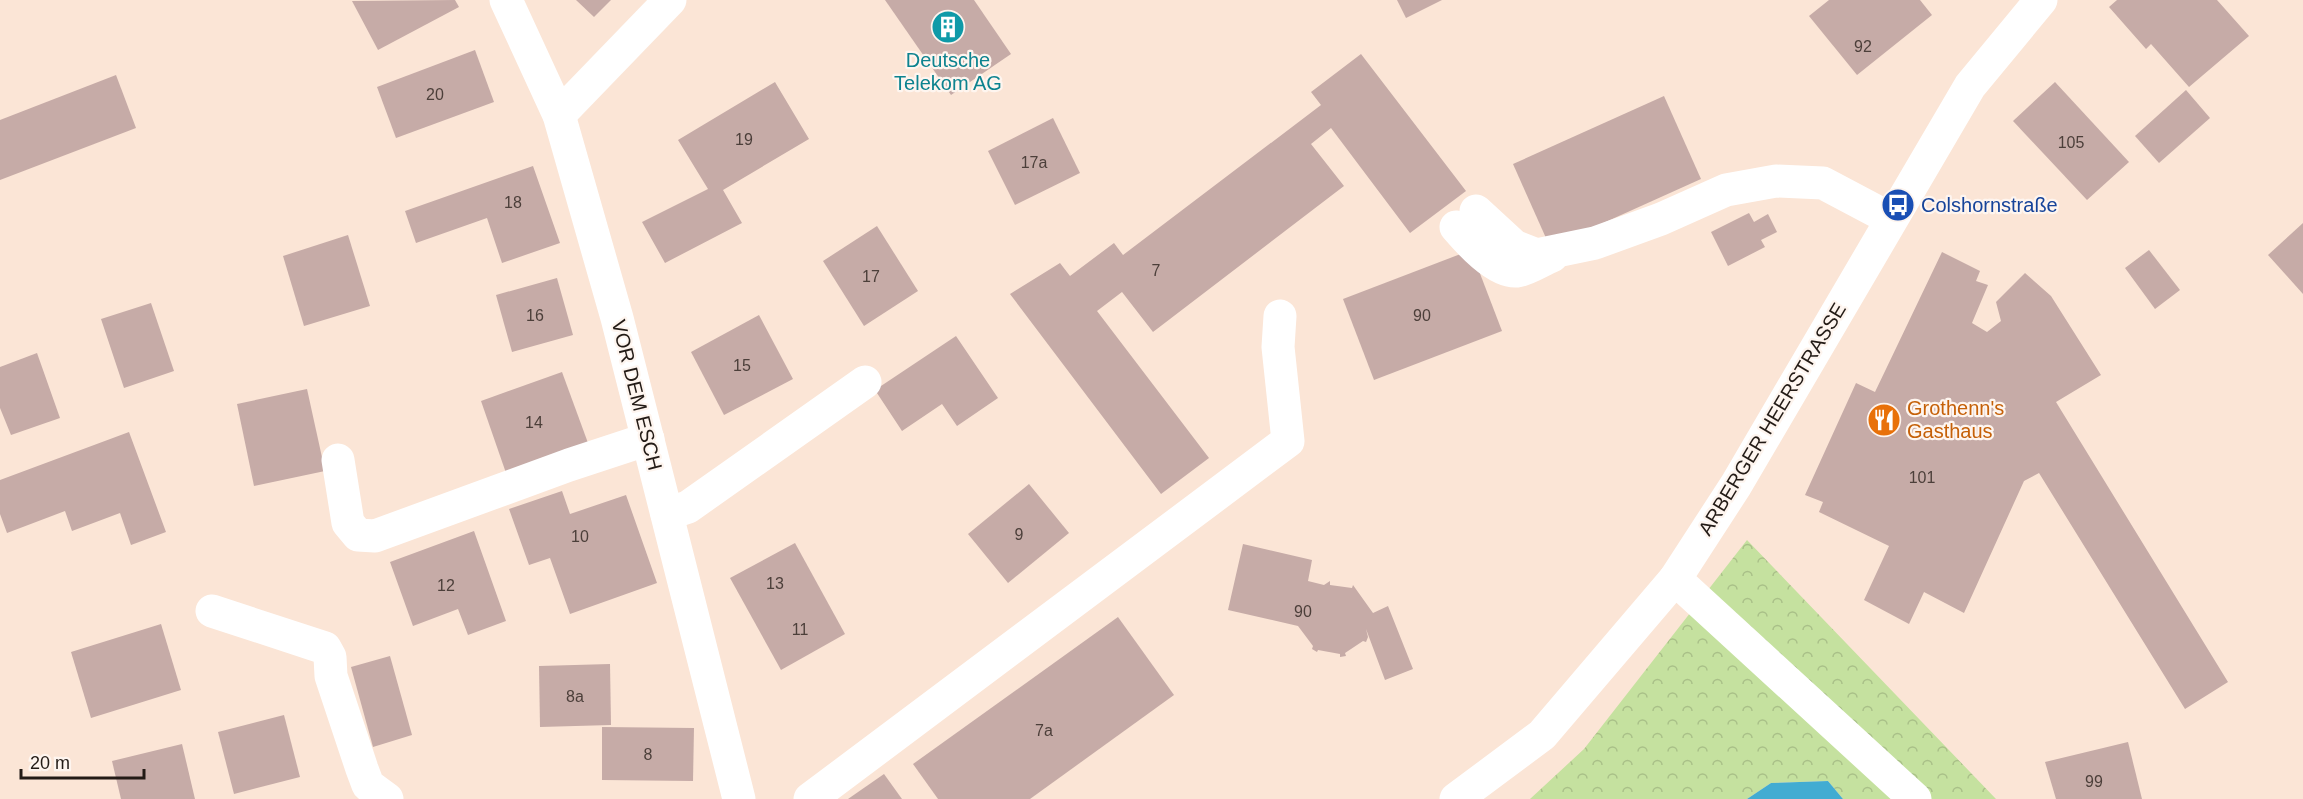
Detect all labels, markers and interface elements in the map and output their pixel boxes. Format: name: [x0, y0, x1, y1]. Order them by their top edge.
building icon: Deutsche Telekom AG: [930, 9, 966, 45]
house number: 92: [1854, 38, 1872, 55]
place label: Deutsche Telekom AG: [894, 49, 1002, 94]
house number: 20: [426, 86, 444, 103]
house number: 19: [735, 131, 753, 148]
house number: 105: [2058, 134, 2084, 151]
house number: 17a: [1021, 154, 1047, 171]
bus stop icon: Colshornstraße: [1880, 187, 1916, 223]
house number: 18: [504, 194, 522, 211]
place label: Colshornstraße: [1921, 194, 2058, 216]
house number: 7: [1152, 262, 1161, 279]
house number: 17: [862, 268, 880, 285]
street label: ARBERGER HEERSTRASSE: [1694, 299, 1850, 539]
house number: 16: [526, 307, 544, 324]
house number: 90: [1413, 307, 1431, 324]
street label: VOR DEM ESCH: [608, 317, 666, 473]
house number: 15: [733, 357, 751, 374]
place label: Grothenn's Gasthaus: [1907, 397, 2004, 442]
restaurant icon: Grothenn's Gasthaus: [1866, 402, 1902, 438]
house number: 14: [525, 414, 543, 431]
house number: 101: [1909, 469, 1935, 486]
house number: 9: [1015, 526, 1024, 543]
house number: 10: [571, 528, 589, 545]
house number: 13: [766, 575, 784, 592]
house number: 12: [437, 577, 455, 594]
house number: 90: [1294, 603, 1312, 620]
house number: 11: [792, 621, 808, 638]
house number: 8a: [566, 688, 584, 705]
house number: 7a: [1035, 722, 1053, 739]
scale bar: [21, 742, 144, 780]
house number: 8: [644, 746, 653, 763]
text: 20 m: [30, 753, 70, 773]
house number: 99: [2085, 773, 2103, 790]

